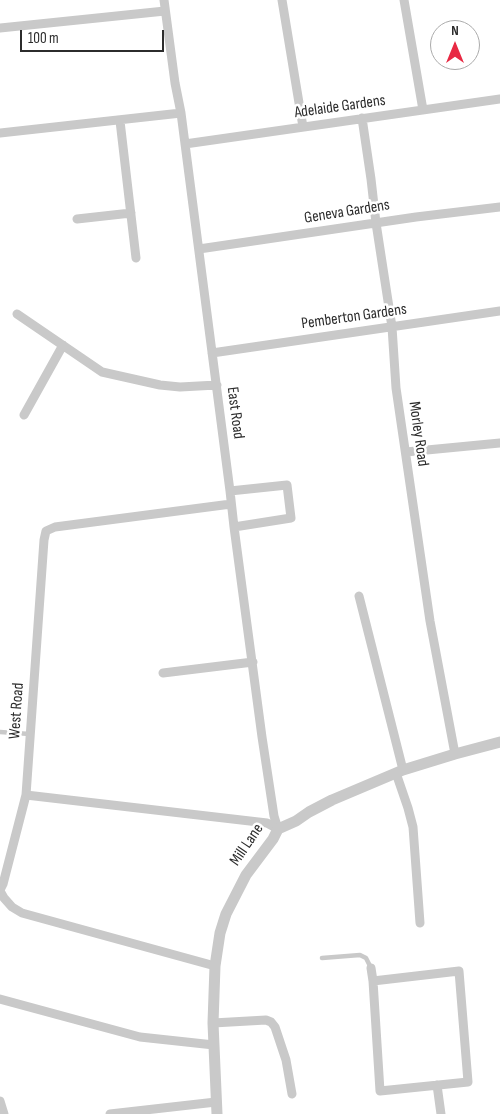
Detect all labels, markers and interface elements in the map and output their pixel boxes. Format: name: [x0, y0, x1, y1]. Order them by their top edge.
scale bar: [22, 20, 166, 52]
north arrow: [430, 20, 480, 70]
text: N: [451, 22, 459, 39]
text: 100 m: [28, 29, 59, 48]
street label: Adelaide Gardens: [293, 91, 387, 123]
street label: Geneva Gardens: [303, 196, 391, 228]
street label: Pemberton Gardens: [300, 300, 408, 334]
street label: East Road: [222, 386, 248, 440]
street label: Morley Road: [404, 400, 432, 468]
street label: West Road: [5, 682, 29, 740]
street label: Mill Lane: [226, 820, 268, 870]

